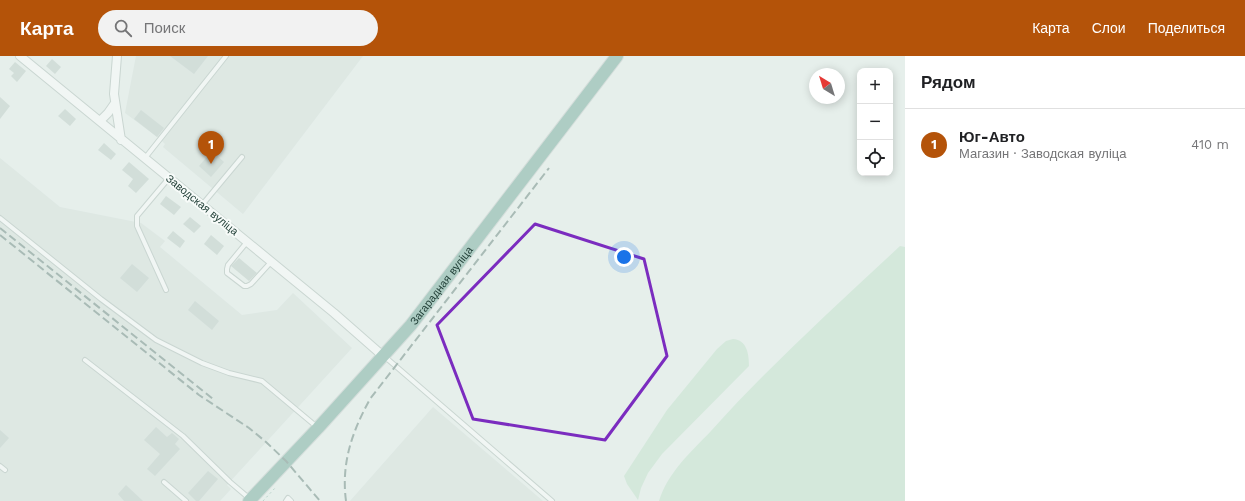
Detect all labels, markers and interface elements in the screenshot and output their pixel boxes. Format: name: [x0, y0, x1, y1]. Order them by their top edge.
search box: [98, 10, 378, 46]
text: Карта: [20, 17, 74, 40]
icon: search: [112, 17, 134, 39]
text: Поиск: [144, 19, 185, 37]
text: Карта: [1032, 20, 1070, 36]
text: Слои: [1092, 20, 1126, 36]
text: Поделиться: [1148, 20, 1225, 36]
north arrow: [809, 68, 845, 104]
map controls: [857, 68, 893, 176]
button: +: [857, 68, 893, 104]
text: Рядом: [921, 72, 976, 92]
button: −: [857, 104, 893, 140]
text: Юг-Авто: [959, 128, 1025, 146]
pin: 1: [198, 131, 224, 164]
text: 1: [931, 137, 937, 152]
text: 410 m: [1191, 137, 1229, 152]
button: locate: [857, 140, 893, 176]
text: Магазин · Заводская вуліца: [959, 146, 1126, 161]
street label: Заводская вуліца: [163, 172, 241, 239]
street label: Загарадная вуліца: [407, 243, 476, 327]
your location: [614, 247, 634, 267]

